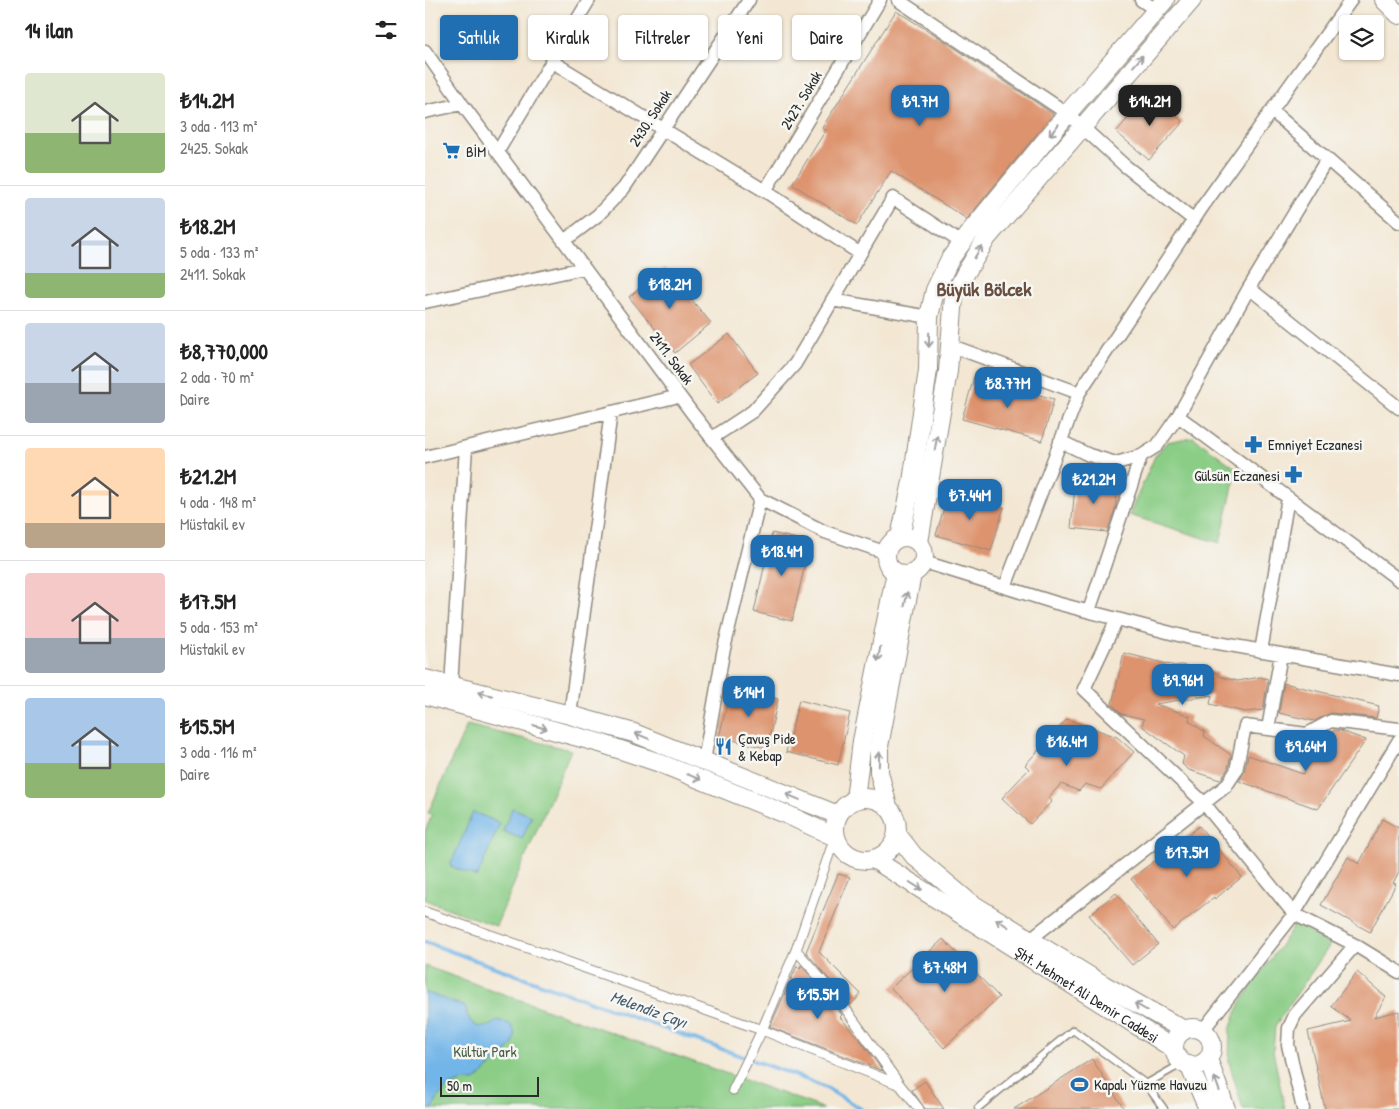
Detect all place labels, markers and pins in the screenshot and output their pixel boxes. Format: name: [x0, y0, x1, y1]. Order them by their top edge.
pin: ₺9.7M: [885, 84, 955, 127]
pin: ₺14.2M: [1109, 84, 1191, 127]
supermarket icon: BİM: [442, 141, 462, 161]
place label: BİM: [466, 141, 486, 162]
pin: ₺18.2M: [629, 268, 711, 310]
pin: ₺8.77M: [967, 366, 1049, 409]
pharmacy icon: Emniyet Eczanesi: [1244, 434, 1264, 454]
place label: Emniyet Eczanesi: [1268, 434, 1363, 455]
pin: ₺21.2M: [1053, 462, 1135, 505]
place label: Gülsün Eczanesi: [1194, 465, 1280, 486]
pharmacy icon: Gülsün Eczanesi: [1284, 465, 1304, 485]
pin: ₺7.44M: [929, 478, 1011, 521]
pin: ₺18.4M: [741, 534, 823, 577]
pin: ₺9.96M: [1142, 664, 1224, 706]
pin: ₺14M: [719, 676, 779, 718]
pin: ₺16.4M: [1026, 724, 1108, 767]
place label: Çavuş Pide & Kebap: [738, 728, 796, 766]
pin: ₺9.64M: [1265, 730, 1347, 772]
restaurant icon: Çavuş Pide & Kebap: [714, 737, 734, 757]
pin: ₺17.5M: [1146, 836, 1228, 878]
pin: ₺7.48M: [904, 950, 986, 993]
pin: ₺15.5M: [777, 978, 859, 1020]
sports icon: Kapalı Yüzme Havuzu: [1070, 1074, 1090, 1094]
place label: Kapalı Yüzme Havuzu: [1094, 1074, 1207, 1095]

